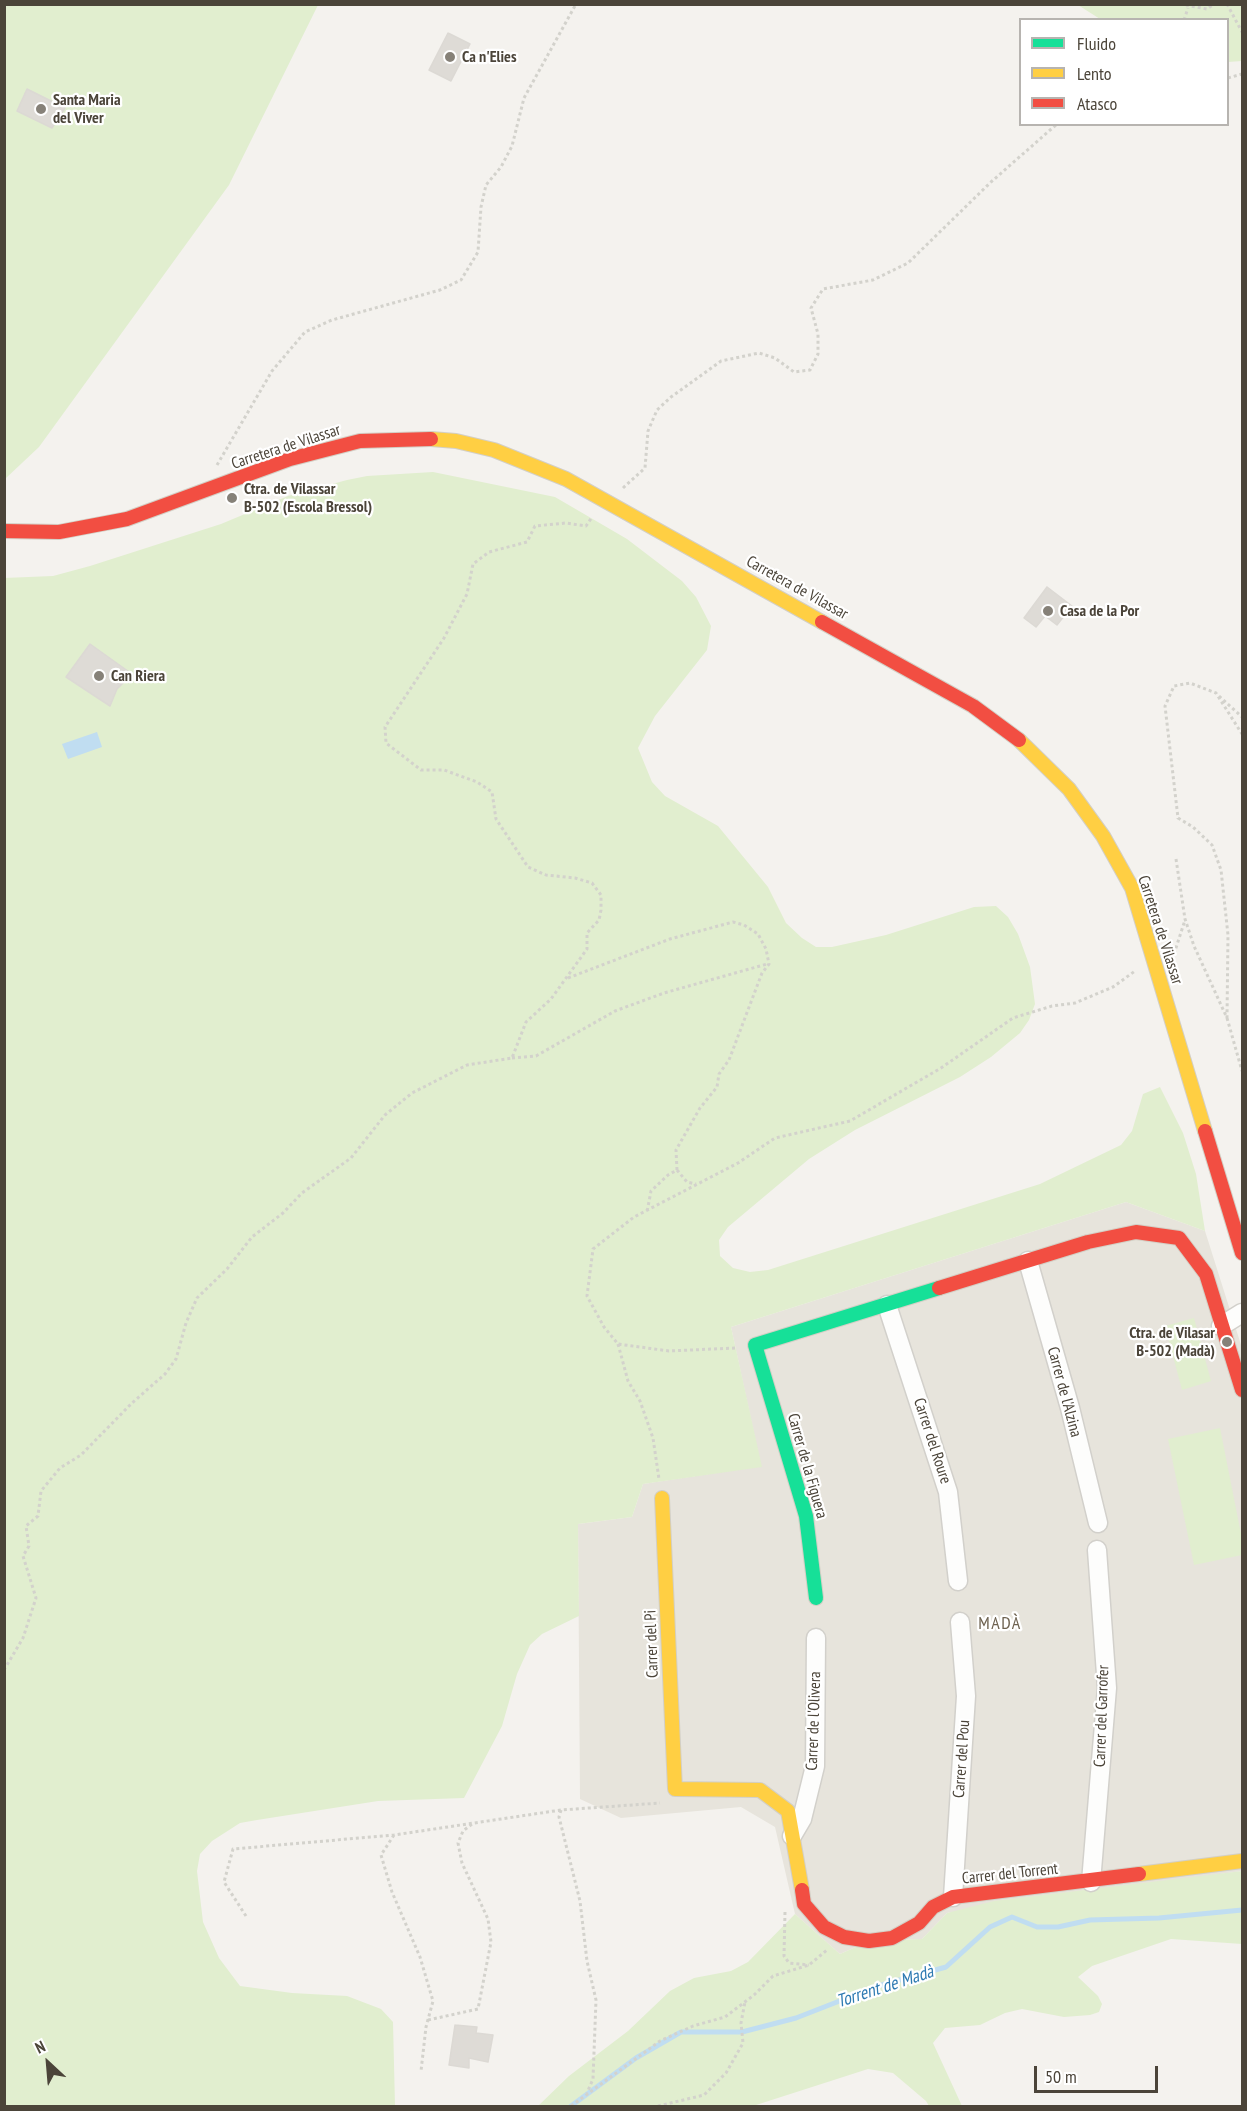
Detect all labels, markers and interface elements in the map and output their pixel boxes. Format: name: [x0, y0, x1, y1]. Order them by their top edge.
legend: [1019, 18, 1229, 126]
text: Fluido: [1077, 32, 1116, 55]
place label: Ca n'Elies: [462, 47, 517, 67]
marker: Ca n'Elies: [443, 50, 457, 64]
text: Lento: [1077, 62, 1112, 85]
place label: Santa Maria del Viver: [53, 90, 120, 128]
text: Atasco: [1077, 92, 1117, 115]
marker: Santa Maria del Viver: [34, 102, 48, 116]
street label: Carretera de Vilassar: [229, 420, 343, 474]
place label: Ctra. de Vilassar B-502 (Escola Bressol): [244, 479, 372, 517]
marker: Ctra. de Vilassar B-502 (Escola Bressol): [225, 491, 239, 505]
street label: Carretera de Vilassar: [743, 552, 851, 624]
place label: Casa de la Por: [1060, 601, 1139, 621]
marker: Casa de la Por: [1041, 604, 1055, 618]
place label: Can Riera: [111, 666, 165, 686]
marker: Can Riera: [92, 669, 106, 683]
street label: Carretera de Vilassar: [1133, 873, 1187, 987]
place label: Ctra. de Vilasar B-502 (Madà): [1129, 1323, 1215, 1361]
marker: Ctra. de Vilasar B-502 (Madà): [1220, 1335, 1234, 1349]
street label: Carrer de l'Alzina: [1043, 1345, 1085, 1439]
street label: Carrer del Roure: [909, 1396, 955, 1486]
street label: Carrer de la Figuera: [783, 1411, 831, 1521]
street label: Carrer del Pi: [641, 1610, 663, 1678]
district label: MADÀ: [978, 1613, 1022, 1635]
street label: Carrer del Garrofer: [1091, 1665, 1113, 1767]
street label: Carrer de l'Olivera: [803, 1671, 825, 1771]
street label: Carrer del Pou: [950, 1719, 974, 1799]
street label: Carrer del Torrent: [961, 1859, 1059, 1889]
water label: Torrent de Madà: [834, 1961, 936, 2013]
north arrow: [18, 2033, 78, 2093]
text: N: [32, 2036, 48, 2058]
scale bar: [1037, 2054, 1162, 2092]
text: 50 m: [1045, 2065, 1077, 2088]

